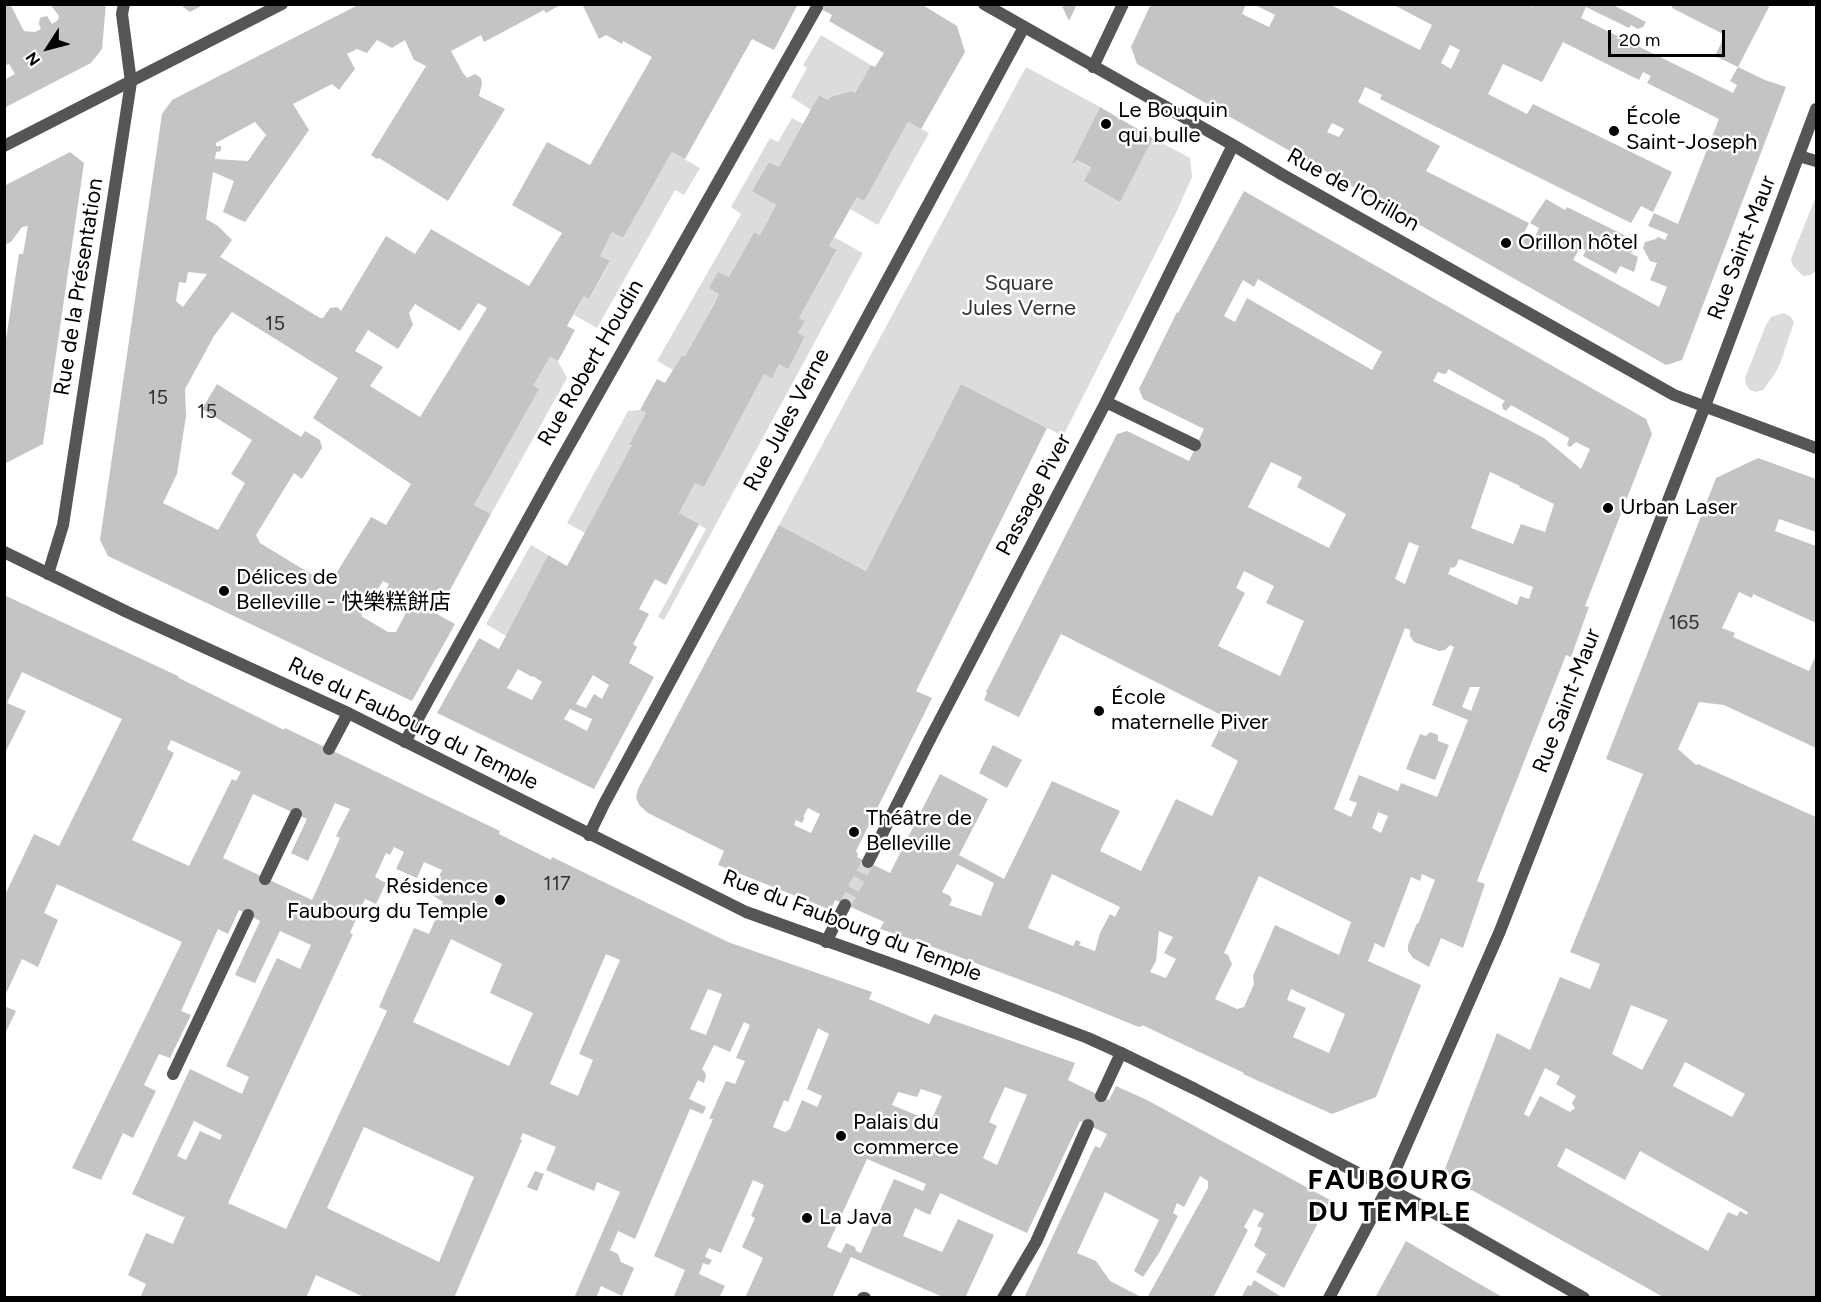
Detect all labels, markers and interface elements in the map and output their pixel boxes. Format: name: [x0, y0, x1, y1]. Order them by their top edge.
north arrow: [18, 18, 78, 78]
scale bar: [1611, 18, 1728, 56]
text: 20 m: [1619, 29, 1660, 51]
text: N: [22, 48, 44, 69]
place label: Le Bouquin qui bulle: [1118, 98, 1228, 150]
place label: École Saint-Joseph: [1626, 105, 1757, 156]
marker: Le Bouquin qui bulle: [1099, 117, 1113, 131]
marker: École Saint-Joseph: [1607, 124, 1621, 138]
street label: Rue de l'Orillon: [1282, 143, 1424, 237]
street label: Rue Saint-Maur: [1702, 172, 1782, 324]
street label: Rue de la Présentation: [49, 176, 109, 398]
place label: Orillon hôtel: [1518, 230, 1638, 256]
marker: Orillon hôtel: [1499, 236, 1513, 250]
park label: Square Jules Verne: [962, 271, 1076, 322]
street label: Rue Robert Houdin: [533, 275, 649, 451]
house number: 15: [265, 312, 285, 336]
street label: Rue Jules Verne: [738, 344, 836, 496]
house number: 15: [148, 386, 168, 410]
house number: 15: [197, 400, 217, 424]
street label: Passage Piver: [991, 430, 1077, 560]
place label: Urban Laser: [1620, 495, 1737, 521]
marker: Urban Laser: [1601, 501, 1615, 515]
place label: Délices de Belleville - 快樂糕餅店: [236, 565, 451, 616]
marker: Délices de Belleville - 快樂糕餅店: [217, 584, 231, 598]
house number: 165: [1668, 611, 1700, 635]
street label: Rue Saint-Maur: [1527, 625, 1607, 777]
street label: Rue du Faubourg du Temple: [284, 652, 542, 796]
place label: École maternelle Piver: [1111, 685, 1269, 736]
marker: École maternelle Piver: [1092, 704, 1106, 718]
place label: Théâtre de Belleville: [866, 806, 972, 858]
marker: Théâtre de Belleville: [847, 825, 861, 839]
street label: Rue du Faubourg du Temple: [719, 864, 985, 988]
house number: 117: [543, 872, 571, 896]
place label: Résidence Faubourg du Temple: [287, 874, 488, 926]
marker: Résidence Faubourg du Temple: [493, 893, 507, 907]
place label: Palais du commerce: [853, 1110, 958, 1162]
marker: Palais du commerce: [834, 1129, 848, 1143]
district label: FAUBOURG DU TEMPLE: [1308, 1164, 1472, 1230]
place label: La Java: [819, 1205, 892, 1231]
marker: La Java: [800, 1211, 814, 1225]

